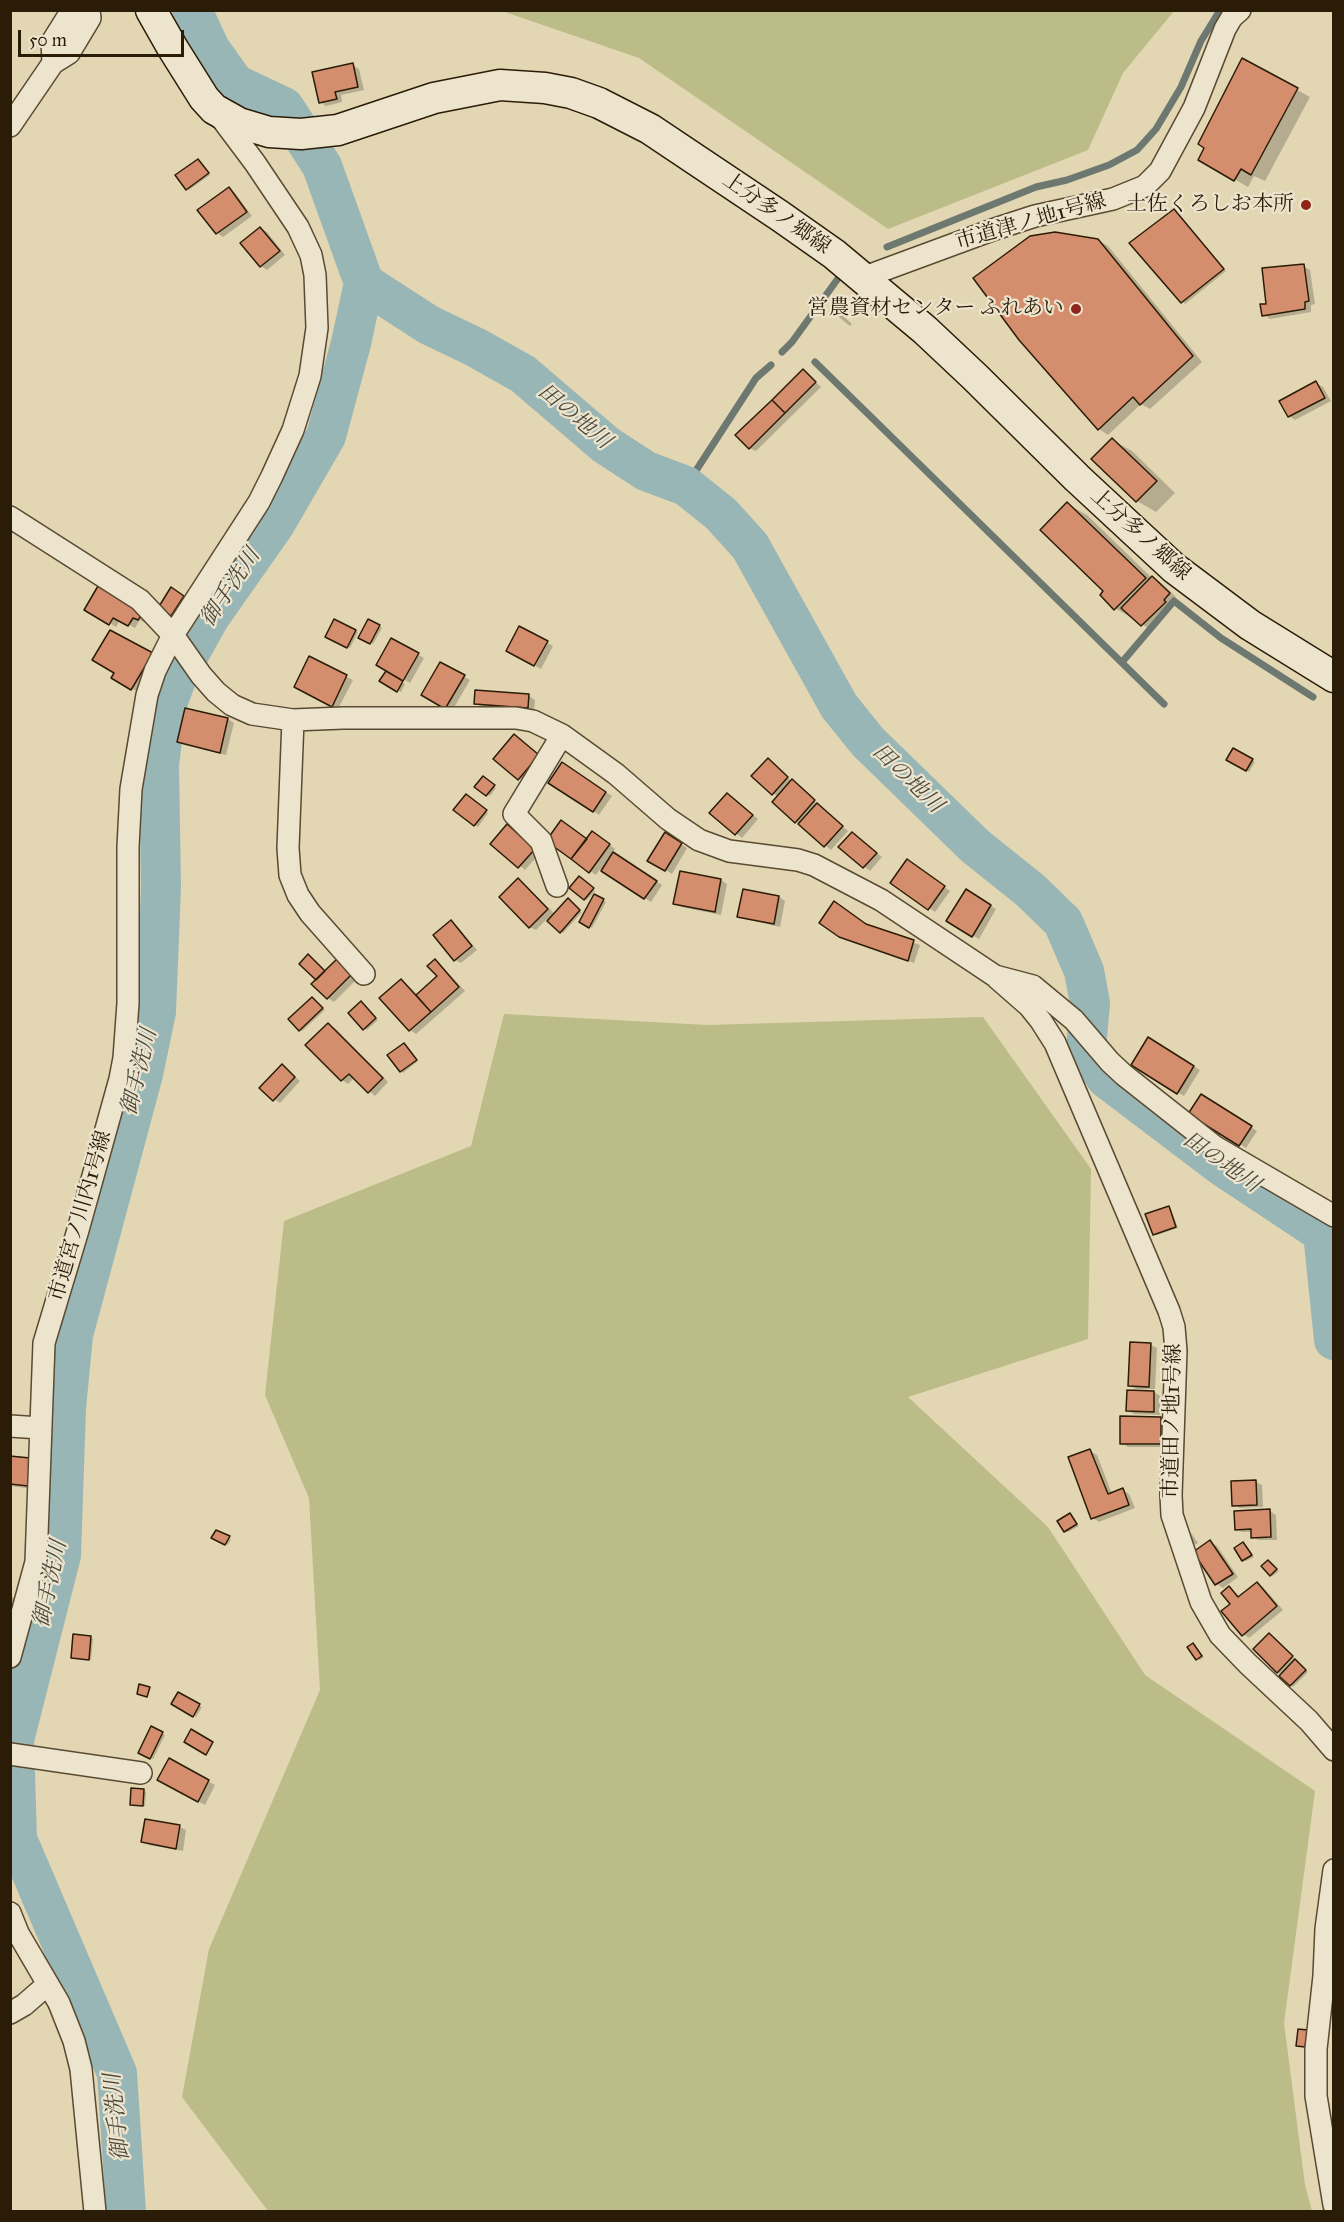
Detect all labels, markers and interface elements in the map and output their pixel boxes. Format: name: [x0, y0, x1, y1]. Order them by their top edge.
scale bar: [21, 18, 188, 56]
text: 50 m: [29, 29, 67, 51]
street label: 上分多ノ郷線: [717, 168, 835, 260]
street label: 市道津ノ地1号線: [953, 188, 1109, 256]
place label: 土佐くろしお本所: [1126, 192, 1294, 218]
marker: 土佐くろしお本所: [1299, 198, 1313, 212]
place label: 営農資材センター ふれあい: [807, 296, 1064, 322]
marker: 営農資材センター ふれあい: [1069, 302, 1083, 316]
water label: 田の地川: [532, 379, 616, 455]
street label: 上分多ノ郷線: [1085, 483, 1195, 587]
water label: 御手洗川: [195, 544, 267, 632]
water label: 田の地川: [866, 739, 948, 819]
water label: 御手洗川: [117, 1026, 163, 1118]
water label: 田の地川: [1177, 1127, 1265, 1199]
street label: 市道宮ノ川内1号線: [45, 1128, 117, 1304]
street label: 市道田ノ地1号線: [1159, 1343, 1187, 1499]
water label: 御手洗川: [29, 1538, 73, 1630]
water label: 御手洗川: [100, 2072, 136, 2162]

